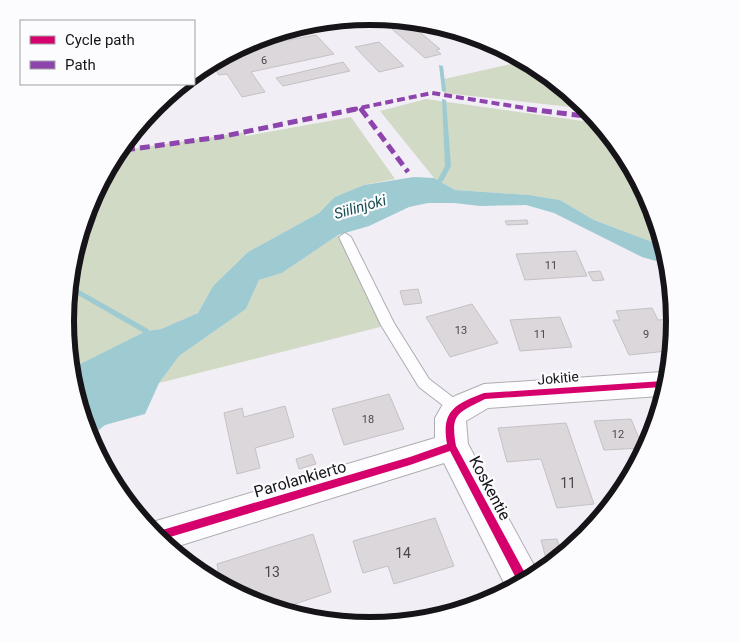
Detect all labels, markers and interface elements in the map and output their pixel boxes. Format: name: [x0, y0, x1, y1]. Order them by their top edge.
legend: [20, 20, 195, 85]
text: Cycle path: [65, 31, 135, 49]
house number: 6: [261, 54, 267, 67]
text: Path: [65, 56, 96, 74]
water label: Siilinjoki: [332, 191, 389, 223]
house number: 11: [545, 259, 557, 272]
house number: 13: [455, 324, 467, 337]
house number: 11: [534, 328, 546, 341]
house number: 9: [643, 328, 649, 341]
street label: Jokitie: [537, 368, 579, 388]
house number: 18: [362, 413, 374, 426]
house number: 12: [612, 428, 624, 441]
street label: Koskentie: [465, 453, 515, 523]
street label: Parolankierto: [252, 457, 348, 501]
house number: 11: [560, 475, 576, 491]
house number: 14: [395, 545, 411, 561]
house number: 13: [264, 564, 280, 580]

